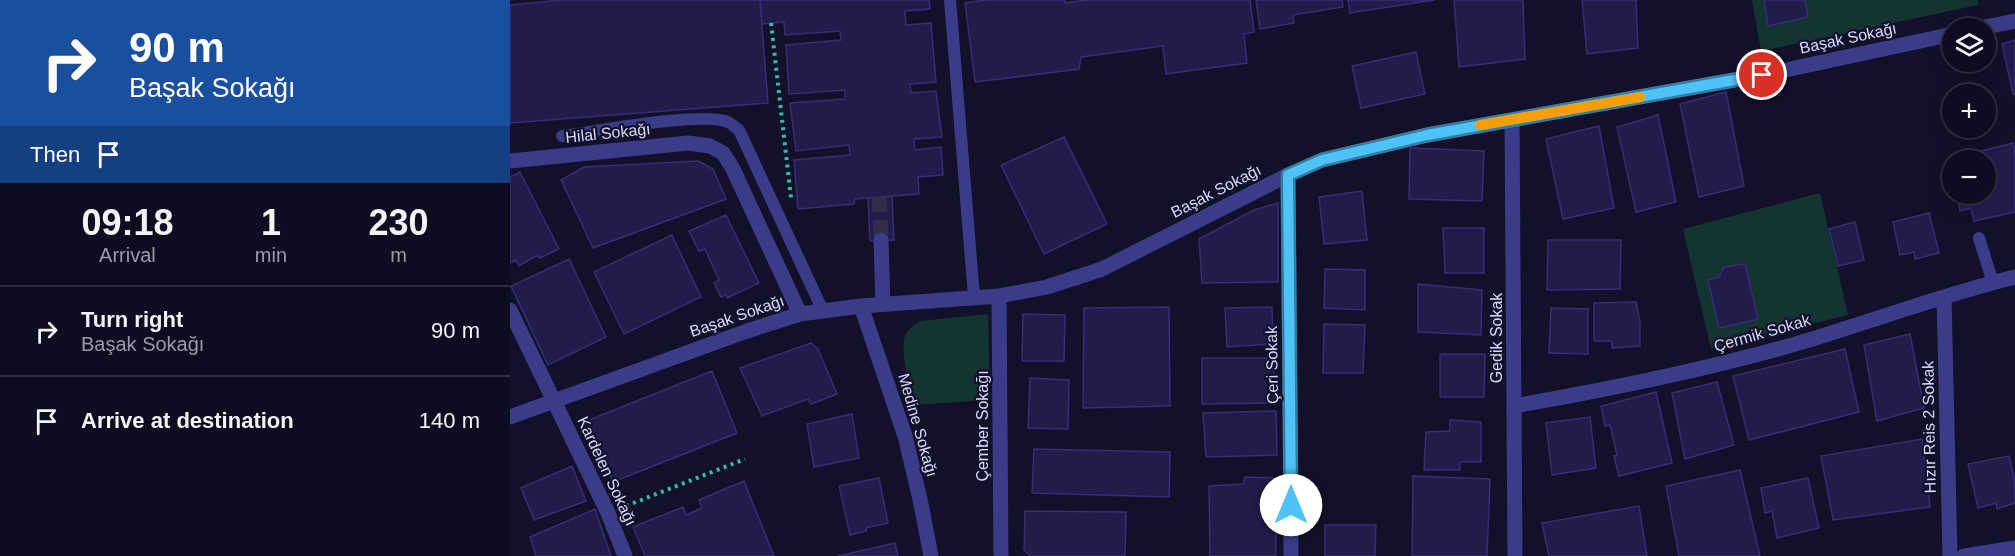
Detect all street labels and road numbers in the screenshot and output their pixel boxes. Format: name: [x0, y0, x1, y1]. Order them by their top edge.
street label: Başak Sokağı: [1798, 19, 1898, 57]
street label: Hilal Sokağı: [565, 120, 651, 146]
street label: Başak Sokağı: [1168, 161, 1264, 221]
street label: Başak Sokağı: [688, 292, 786, 340]
street label: Gedik Sokak: [1488, 292, 1505, 383]
street label: Çermik Sokak: [1712, 311, 1813, 355]
street label: Çeri Sokak: [1263, 325, 1281, 404]
street label: Hızır Reis 2 Sokak: [1919, 360, 1939, 493]
street label: Çember Sokağı: [974, 370, 991, 482]
street label: Medine Sokağı: [895, 371, 941, 479]
street label: Kardelen Sokağı: [574, 414, 640, 528]

